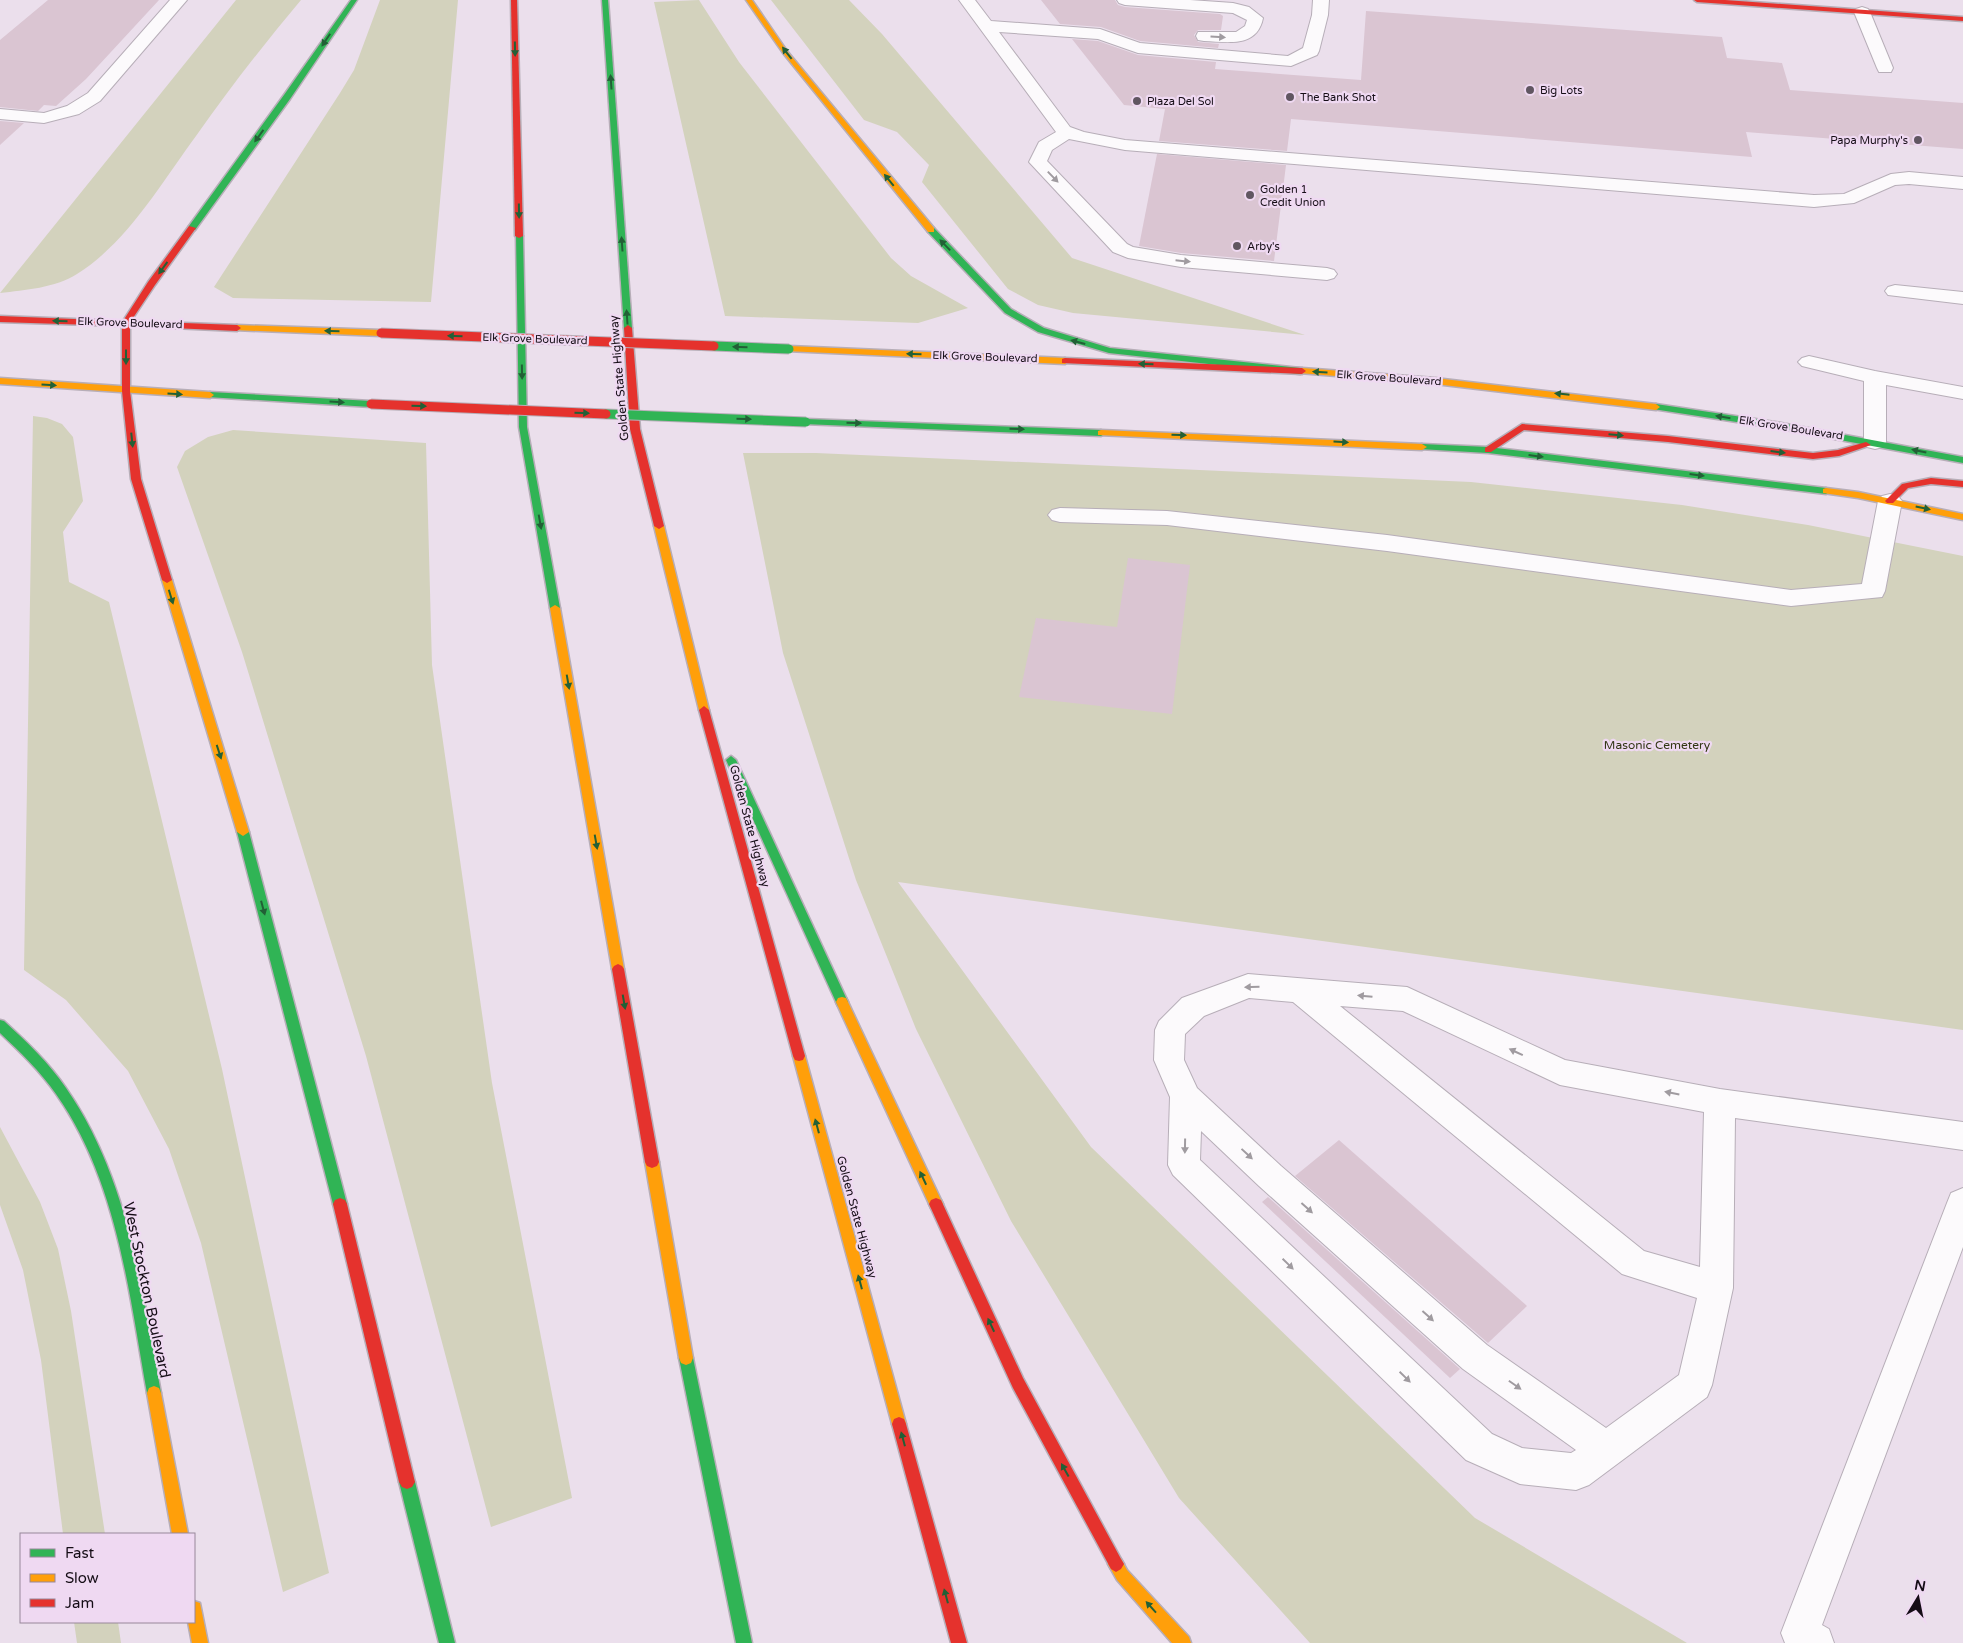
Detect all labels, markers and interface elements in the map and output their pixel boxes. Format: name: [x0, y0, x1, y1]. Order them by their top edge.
one-way arrow: [321, 33, 331, 47]
one-way arrow: [1211, 33, 1227, 41]
one-way arrow: [511, 41, 519, 57]
one-way arrow: [782, 47, 792, 60]
one-way arrow: [606, 74, 614, 90]
marker: Big Lots: [1524, 84, 1536, 96]
place label: Big Lots: [1540, 84, 1583, 97]
marker: The Bank Shot: [1284, 91, 1296, 103]
place label: The Bank Shot: [1300, 91, 1376, 104]
marker: Plaza Del Sol: [1131, 95, 1143, 107]
place label: Plaza Del Sol: [1147, 95, 1214, 108]
one-way arrow: [254, 129, 264, 143]
place label: Papa Murphy's: [1830, 134, 1908, 147]
marker: Papa Murphy's: [1912, 134, 1924, 146]
one-way arrow: [1047, 171, 1059, 183]
one-way arrow: [883, 174, 894, 187]
place label: Golden 1 Credit Union: [1260, 183, 1326, 209]
marker: Golden 1 Credit Union: [1244, 189, 1256, 201]
one-way arrow: [515, 203, 523, 219]
one-way arrow: [618, 236, 626, 252]
one-way arrow: [939, 240, 951, 252]
marker: Arby's: [1231, 240, 1243, 252]
place label: Arby's: [1247, 240, 1280, 253]
one-way arrow: [1175, 257, 1191, 265]
one-way arrow: [158, 261, 168, 275]
one-way arrow: [623, 308, 631, 324]
street label: Golden State Highway: [606, 314, 631, 441]
street label: Elk Grove Boulevard: [77, 315, 183, 331]
one-way arrow: [52, 317, 68, 325]
one-way arrow: [324, 327, 340, 335]
street label: Elk Grove Boulevard: [482, 331, 588, 347]
one-way arrow: [447, 332, 463, 340]
one-way arrow: [1070, 337, 1085, 345]
one-way arrow: [732, 343, 748, 351]
one-way arrow: [122, 349, 130, 365]
street label: Elk Grove Boulevard: [932, 349, 1038, 365]
one-way arrow: [905, 350, 921, 358]
one-way arrow: [1138, 360, 1154, 368]
one-way arrow: [518, 364, 526, 380]
one-way arrow: [1312, 368, 1328, 376]
street label: Elk Grove Boulevard: [1336, 368, 1442, 388]
one-way arrow: [41, 382, 57, 390]
one-way arrow: [167, 390, 183, 398]
one-way arrow: [1554, 390, 1570, 398]
one-way arrow: [330, 399, 346, 407]
one-way arrow: [412, 402, 428, 410]
one-way arrow: [574, 409, 590, 417]
one-way arrow: [1715, 412, 1731, 420]
street label: Elk Grove Boulevard: [1738, 413, 1844, 443]
one-way arrow: [736, 415, 752, 423]
one-way arrow: [847, 420, 863, 428]
one-way arrow: [1009, 425, 1025, 433]
one-way arrow: [1171, 431, 1187, 439]
one-way arrow: [1609, 431, 1625, 439]
one-way arrow: [128, 432, 136, 448]
one-way arrow: [1334, 439, 1350, 447]
one-way arrow: [1911, 447, 1926, 455]
one-way arrow: [1770, 448, 1786, 456]
one-way arrow: [1528, 452, 1544, 460]
one-way arrow: [1690, 471, 1706, 479]
one-way arrow: [1916, 504, 1931, 512]
one-way arrow: [536, 514, 544, 530]
one-way arrow: [167, 589, 175, 604]
one-way arrow: [564, 674, 572, 690]
park label: Masonic Cemetery: [1604, 738, 1711, 752]
one-way arrow: [215, 745, 223, 760]
street label: Golden State Highway: [727, 763, 773, 889]
one-way arrow: [592, 834, 600, 850]
one-way arrow: [259, 901, 267, 916]
one-way arrow: [1244, 984, 1260, 992]
one-way arrow: [1357, 992, 1373, 1000]
one-way arrow: [620, 994, 628, 1010]
one-way arrow: [1509, 1047, 1523, 1055]
one-way arrow: [1663, 1089, 1679, 1097]
one-way arrow: [813, 1118, 821, 1133]
one-way arrow: [1181, 1138, 1189, 1154]
one-way arrow: [1241, 1148, 1253, 1160]
street label: Golden State Highway: [834, 1154, 880, 1280]
one-way arrow: [919, 1170, 928, 1185]
street label: West Stockton Boulevard: [120, 1200, 174, 1380]
one-way arrow: [1300, 1202, 1312, 1214]
one-way arrow: [1282, 1258, 1294, 1270]
one-way arrow: [856, 1275, 864, 1290]
one-way arrow: [1422, 1310, 1434, 1322]
one-way arrow: [987, 1318, 995, 1332]
one-way arrow: [1399, 1371, 1411, 1383]
one-way arrow: [1508, 1380, 1522, 1390]
one-way arrow: [899, 1432, 907, 1447]
one-way arrow: [1061, 1463, 1069, 1477]
legend: [20, 1533, 195, 1623]
text: Fast: [65, 1544, 95, 1562]
text: Slow: [65, 1569, 99, 1587]
north arrow: [1893, 1573, 1943, 1623]
text: N: [1913, 1576, 1927, 1595]
one-way arrow: [941, 1588, 949, 1603]
text: Jam: [65, 1594, 94, 1612]
one-way arrow: [1145, 1601, 1157, 1613]

